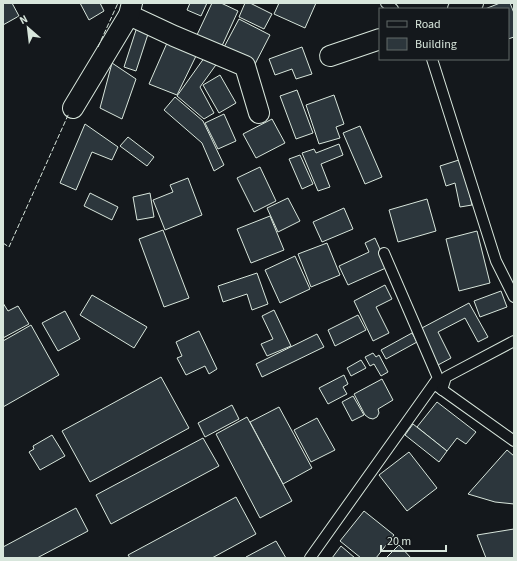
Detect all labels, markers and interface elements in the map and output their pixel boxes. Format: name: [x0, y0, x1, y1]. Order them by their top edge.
north arrow: [8, 8, 48, 48]
legend: [379, 8, 509, 60]
text: N: [17, 11, 30, 28]
text: Road: [415, 16, 441, 33]
text: Building: [415, 36, 457, 53]
scale bar: [381, 527, 446, 553]
text: 20 m: [387, 533, 411, 550]

